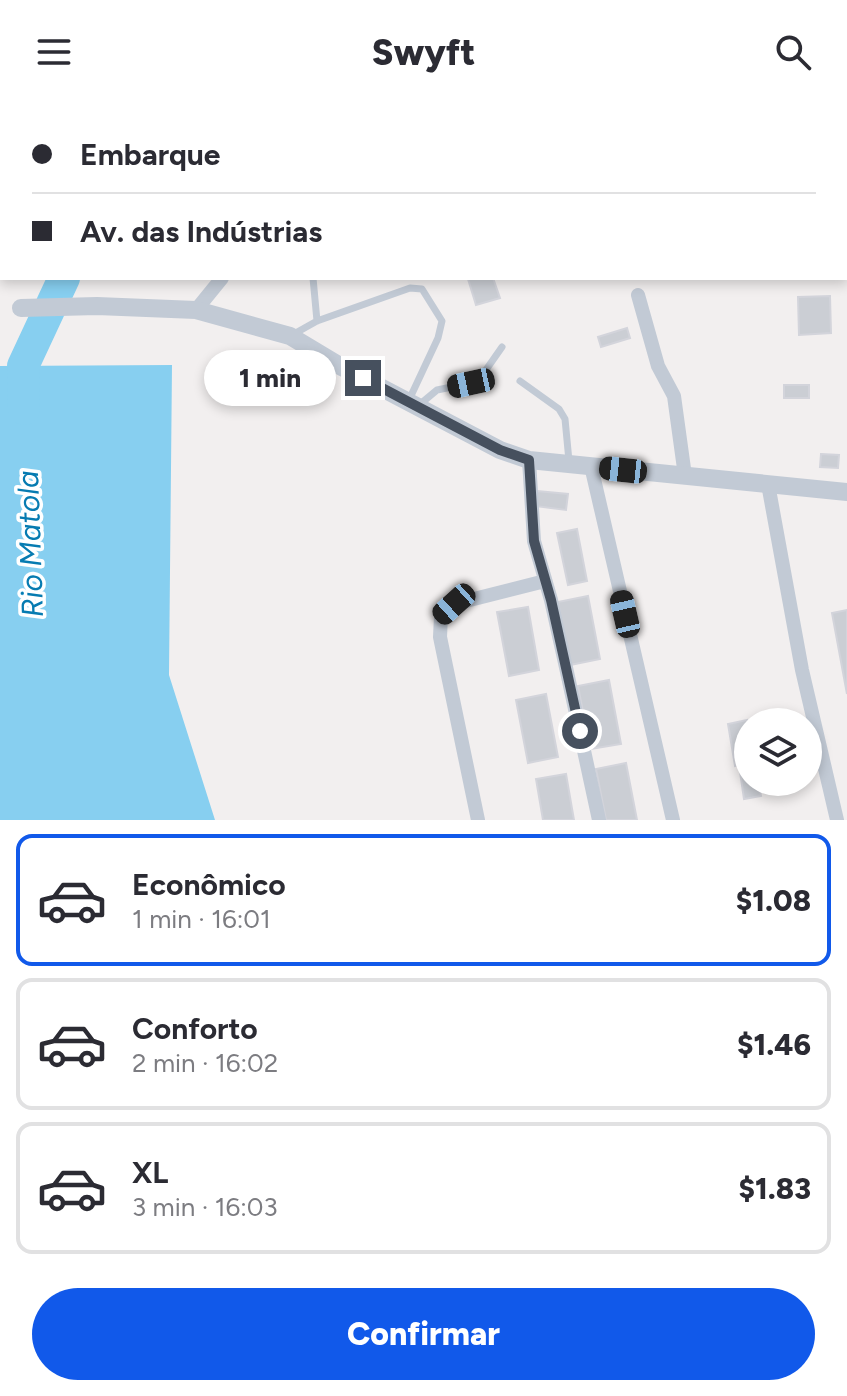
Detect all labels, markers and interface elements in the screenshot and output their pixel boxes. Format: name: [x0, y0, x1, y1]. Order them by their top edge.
icon: menu: [32, 30, 76, 74]
icon: search: [771, 30, 815, 74]
text: Swyft: [372, 31, 475, 74]
text: Embarque: [80, 136, 221, 173]
text: Av. das Indústrias: [80, 213, 322, 250]
callout: 1 min: [203, 350, 335, 406]
route end: [345, 360, 381, 396]
text: 1 min: [239, 362, 301, 394]
car: [445, 366, 497, 400]
car: [598, 456, 648, 484]
water label: Rio Matola: [9, 470, 51, 618]
car: [428, 579, 480, 629]
car: [608, 588, 642, 640]
map controls: [734, 708, 822, 796]
button: layers: [734, 708, 822, 796]
route start: [562, 713, 598, 749]
icon: car: [36, 864, 108, 936]
text: Econômico: [132, 866, 286, 903]
text: $1.08: [736, 882, 811, 919]
text: 1 min · 16:01: [132, 903, 271, 935]
icon: car: [36, 1008, 108, 1080]
text: Conforto: [132, 1010, 258, 1047]
text: $1.46: [737, 1026, 811, 1063]
text: 2 min · 16:02: [132, 1047, 278, 1079]
icon: car: [36, 1152, 108, 1224]
text: XL: [132, 1154, 168, 1191]
text: $1.83: [739, 1170, 811, 1207]
text: 3 min · 16:03: [132, 1191, 278, 1223]
button: Confirmar: [32, 1288, 815, 1380]

